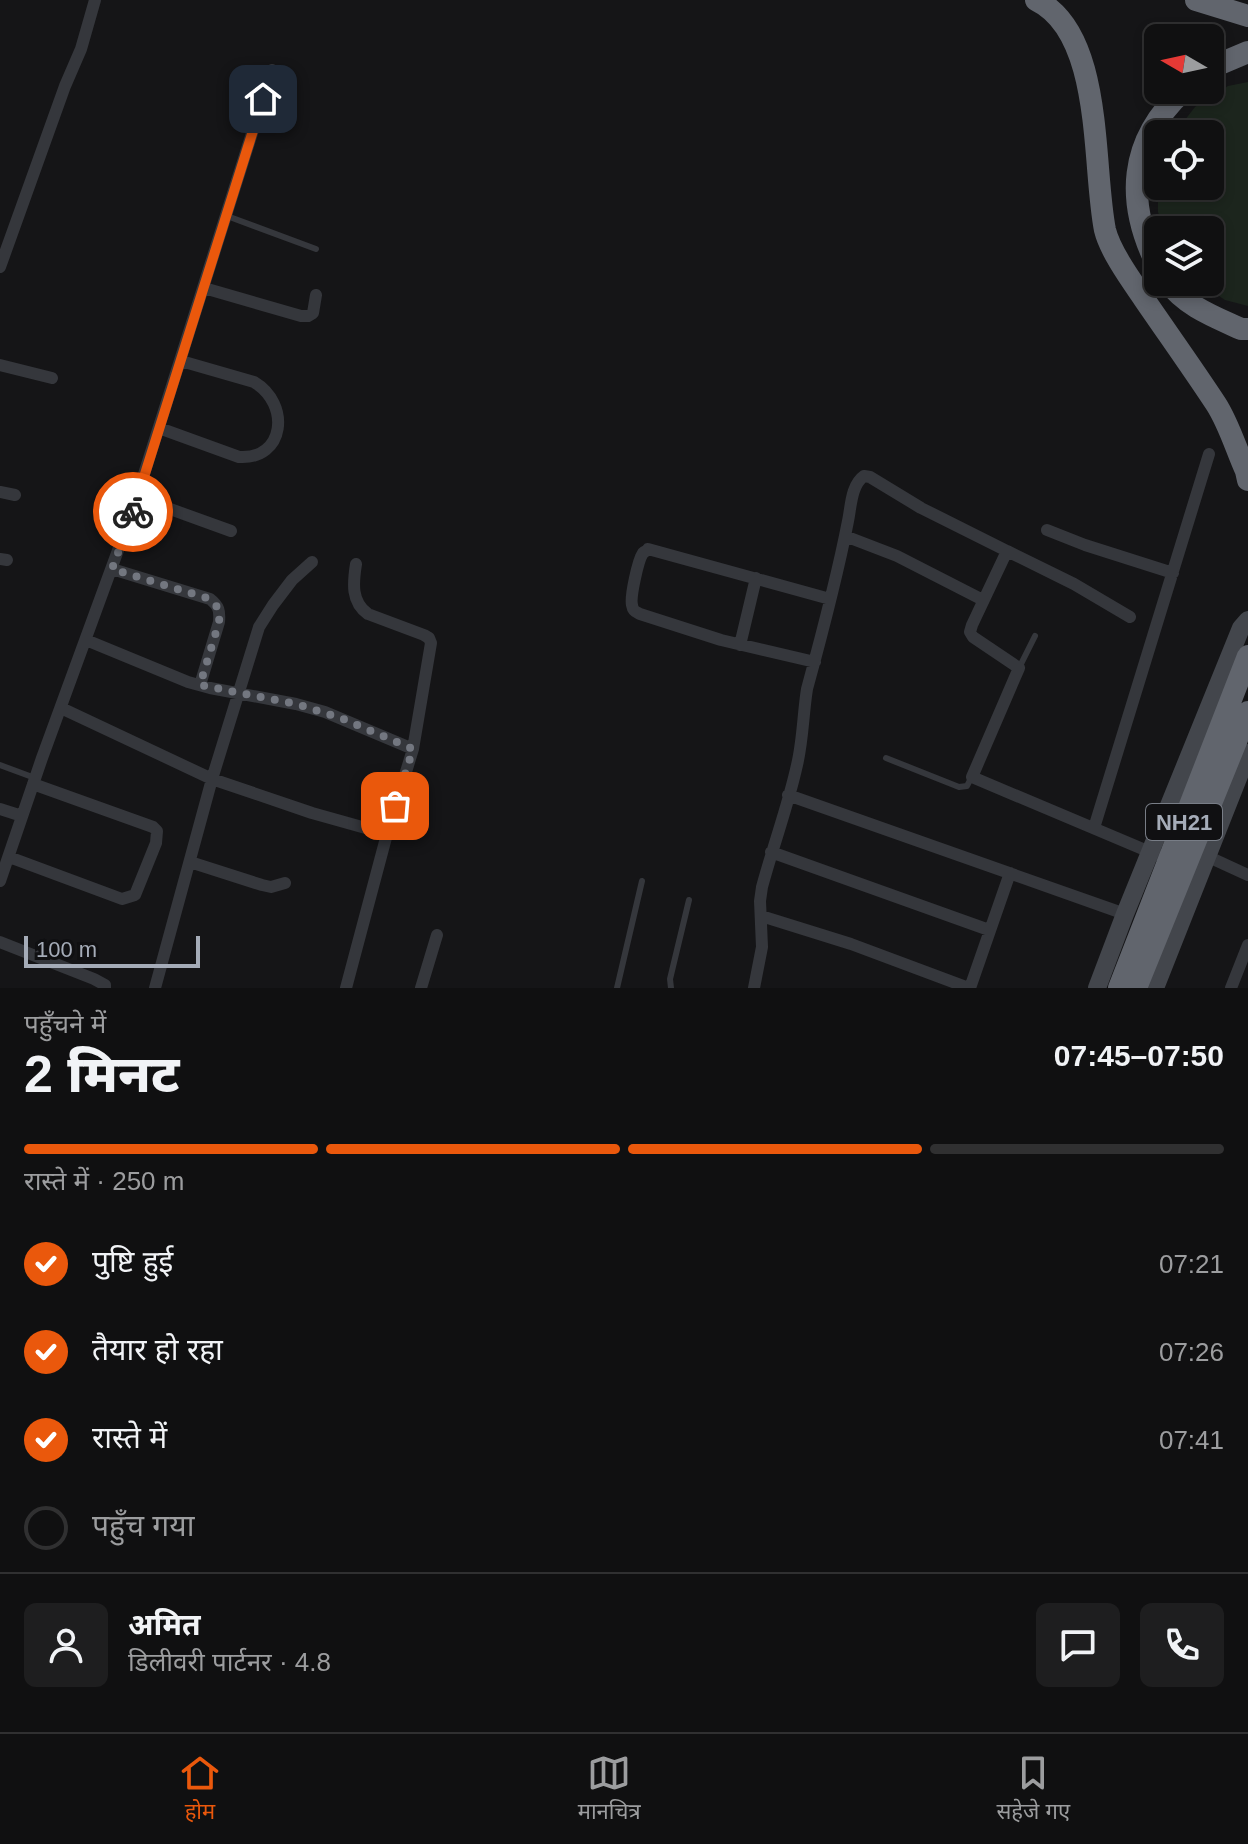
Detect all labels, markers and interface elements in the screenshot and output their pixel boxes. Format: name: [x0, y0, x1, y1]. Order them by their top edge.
north arrow: [1144, 24, 1224, 104]
map controls: [1144, 24, 1224, 296]
pin: [229, 65, 297, 133]
icon: home: [241, 77, 285, 121]
button: locate: [1144, 120, 1224, 200]
button: layers: [1144, 216, 1224, 296]
courier: [93, 472, 173, 552]
icon: bike: [111, 490, 155, 534]
pin: [361, 772, 429, 840]
icon: bag: [373, 784, 417, 828]
road number: NH21: [1146, 804, 1222, 840]
scale bar: [24, 932, 200, 968]
text: 100 m: [36, 937, 97, 962]
text: पहुँचने में: [24, 1009, 106, 1039]
text: 07:45–07:50: [1054, 1039, 1224, 1072]
text: 2 मिनट: [24, 1045, 179, 1103]
text: रास्ते में · 250 m: [24, 1166, 184, 1196]
icon: check: [24, 1242, 68, 1286]
text: पुष्टि हुई: [92, 1245, 173, 1278]
text: 07:21: [1159, 1249, 1224, 1279]
icon: check: [24, 1330, 68, 1374]
text: तैयार हो रहा: [92, 1333, 223, 1366]
text: 07:26: [1159, 1337, 1224, 1367]
icon: check: [24, 1418, 68, 1462]
text: रास्ते में: [92, 1421, 167, 1454]
text: 07:41: [1159, 1425, 1224, 1455]
text: पहुँच गया: [92, 1509, 194, 1542]
button: person: [24, 1603, 108, 1687]
button: chat: [1036, 1603, 1120, 1687]
button: phone: [1140, 1603, 1224, 1687]
text: अमित: [128, 1608, 201, 1641]
text: डिलीवरी पार्टनर · 4.8: [128, 1647, 331, 1677]
tab: होम: [178, 1751, 222, 1828]
tab: मानचित्र: [578, 1751, 641, 1828]
tab: सहेजे गए: [997, 1751, 1070, 1828]

